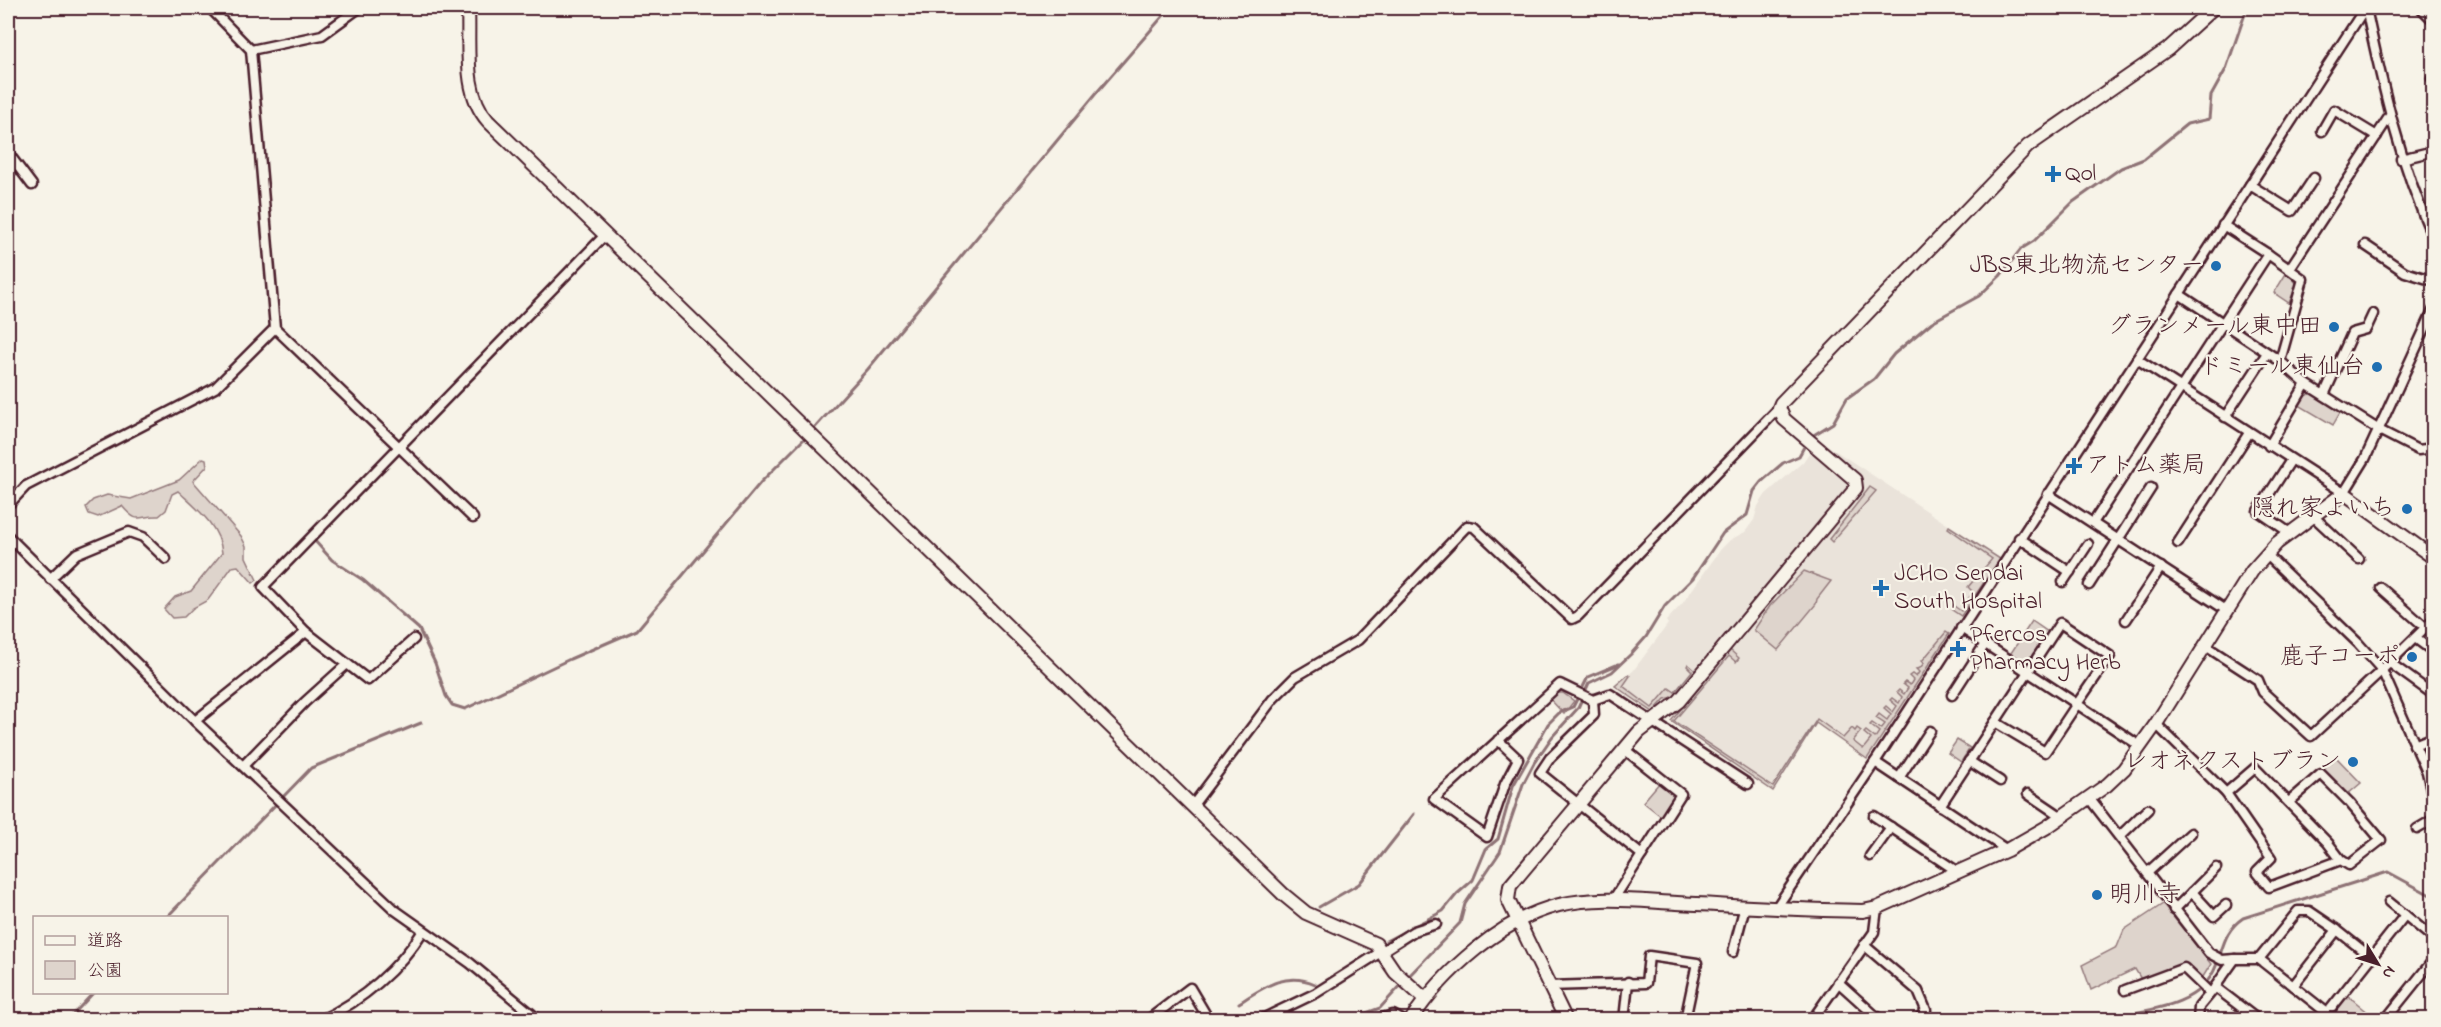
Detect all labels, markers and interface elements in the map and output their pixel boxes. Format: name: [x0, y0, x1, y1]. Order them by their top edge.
place label: Qol: [2065, 157, 2096, 192]
marker: Qol: [2046, 167, 2060, 181]
place label: JBS東北物流センター: [1970, 249, 2204, 284]
marker: JBS東北物流センター: [2209, 259, 2223, 273]
place label: グランメール東中田: [2107, 310, 2322, 345]
marker: グランメール東中田: [2327, 320, 2341, 334]
place label: ドミール東仙台: [2199, 350, 2365, 385]
marker: ドミール東仙台: [2370, 360, 2384, 374]
place label: アトム薬局: [2086, 449, 2206, 484]
marker: アトム薬局: [2067, 459, 2081, 473]
place label: 隠れ家よいち: [2251, 492, 2395, 527]
marker: 隠れ家よいち: [2400, 502, 2414, 516]
place label: JCHO Sendai South Hospital: [1894, 557, 2042, 620]
marker: JCHO Sendai South Hospital: [1872, 579, 1890, 597]
place label: Pfercos Pharmacy Herb: [1970, 618, 2121, 682]
place label: 鹿子コーポ: [2280, 640, 2400, 675]
marker: Pfercos Pharmacy Herb: [1951, 642, 1965, 656]
marker: 鹿子コーポ: [2405, 650, 2419, 664]
place label: レオネクストブラン: [2124, 745, 2341, 780]
marker: レオネクストブラン: [2346, 755, 2360, 769]
place label: 明川寺: [2109, 878, 2181, 913]
marker: 明川寺: [2090, 888, 2104, 902]
legend: [33, 916, 228, 994]
text: 道路: [87, 929, 123, 955]
north arrow: [2348, 934, 2408, 994]
text: 公園: [87, 959, 123, 985]
text: N: [2375, 960, 2401, 984]

